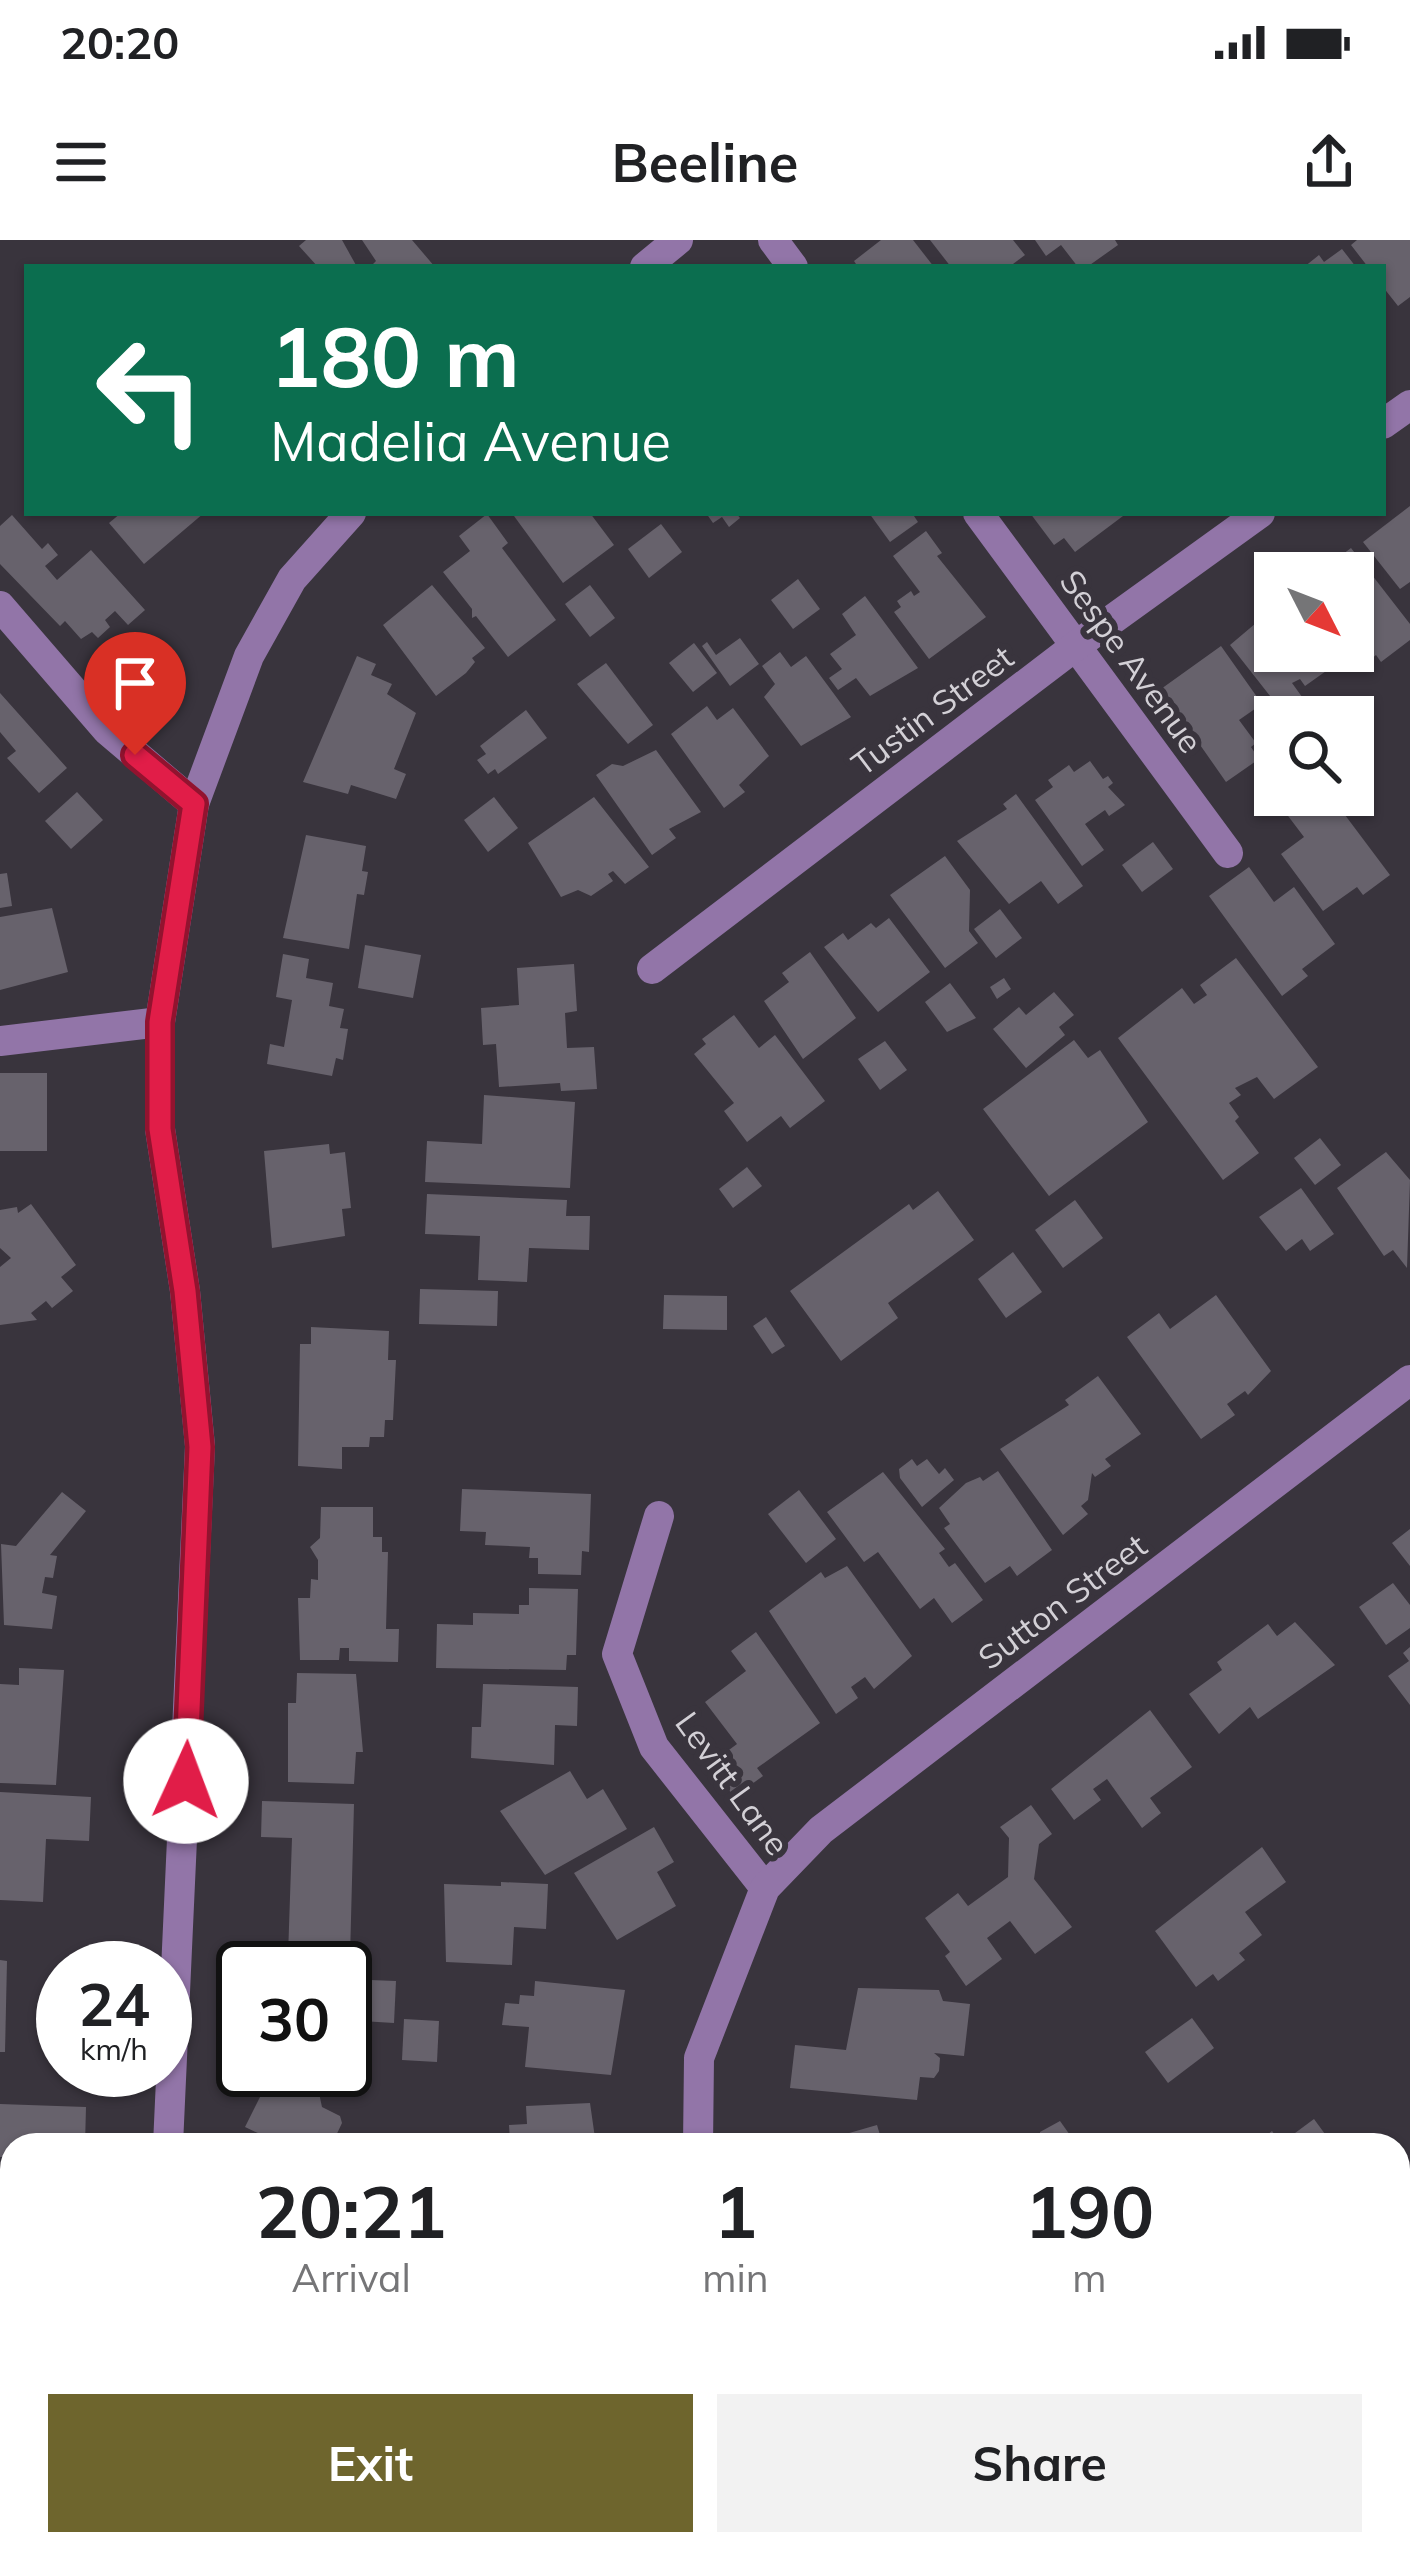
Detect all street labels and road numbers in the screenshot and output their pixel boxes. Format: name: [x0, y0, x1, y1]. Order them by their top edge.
street label: Sespe Avenue: [1052, 561, 1212, 761]
street label: Tustin Street: [843, 636, 1021, 784]
street label: Sutton Street: [970, 1524, 1154, 1678]
street label: Levitt Lane: [667, 1703, 799, 1863]

